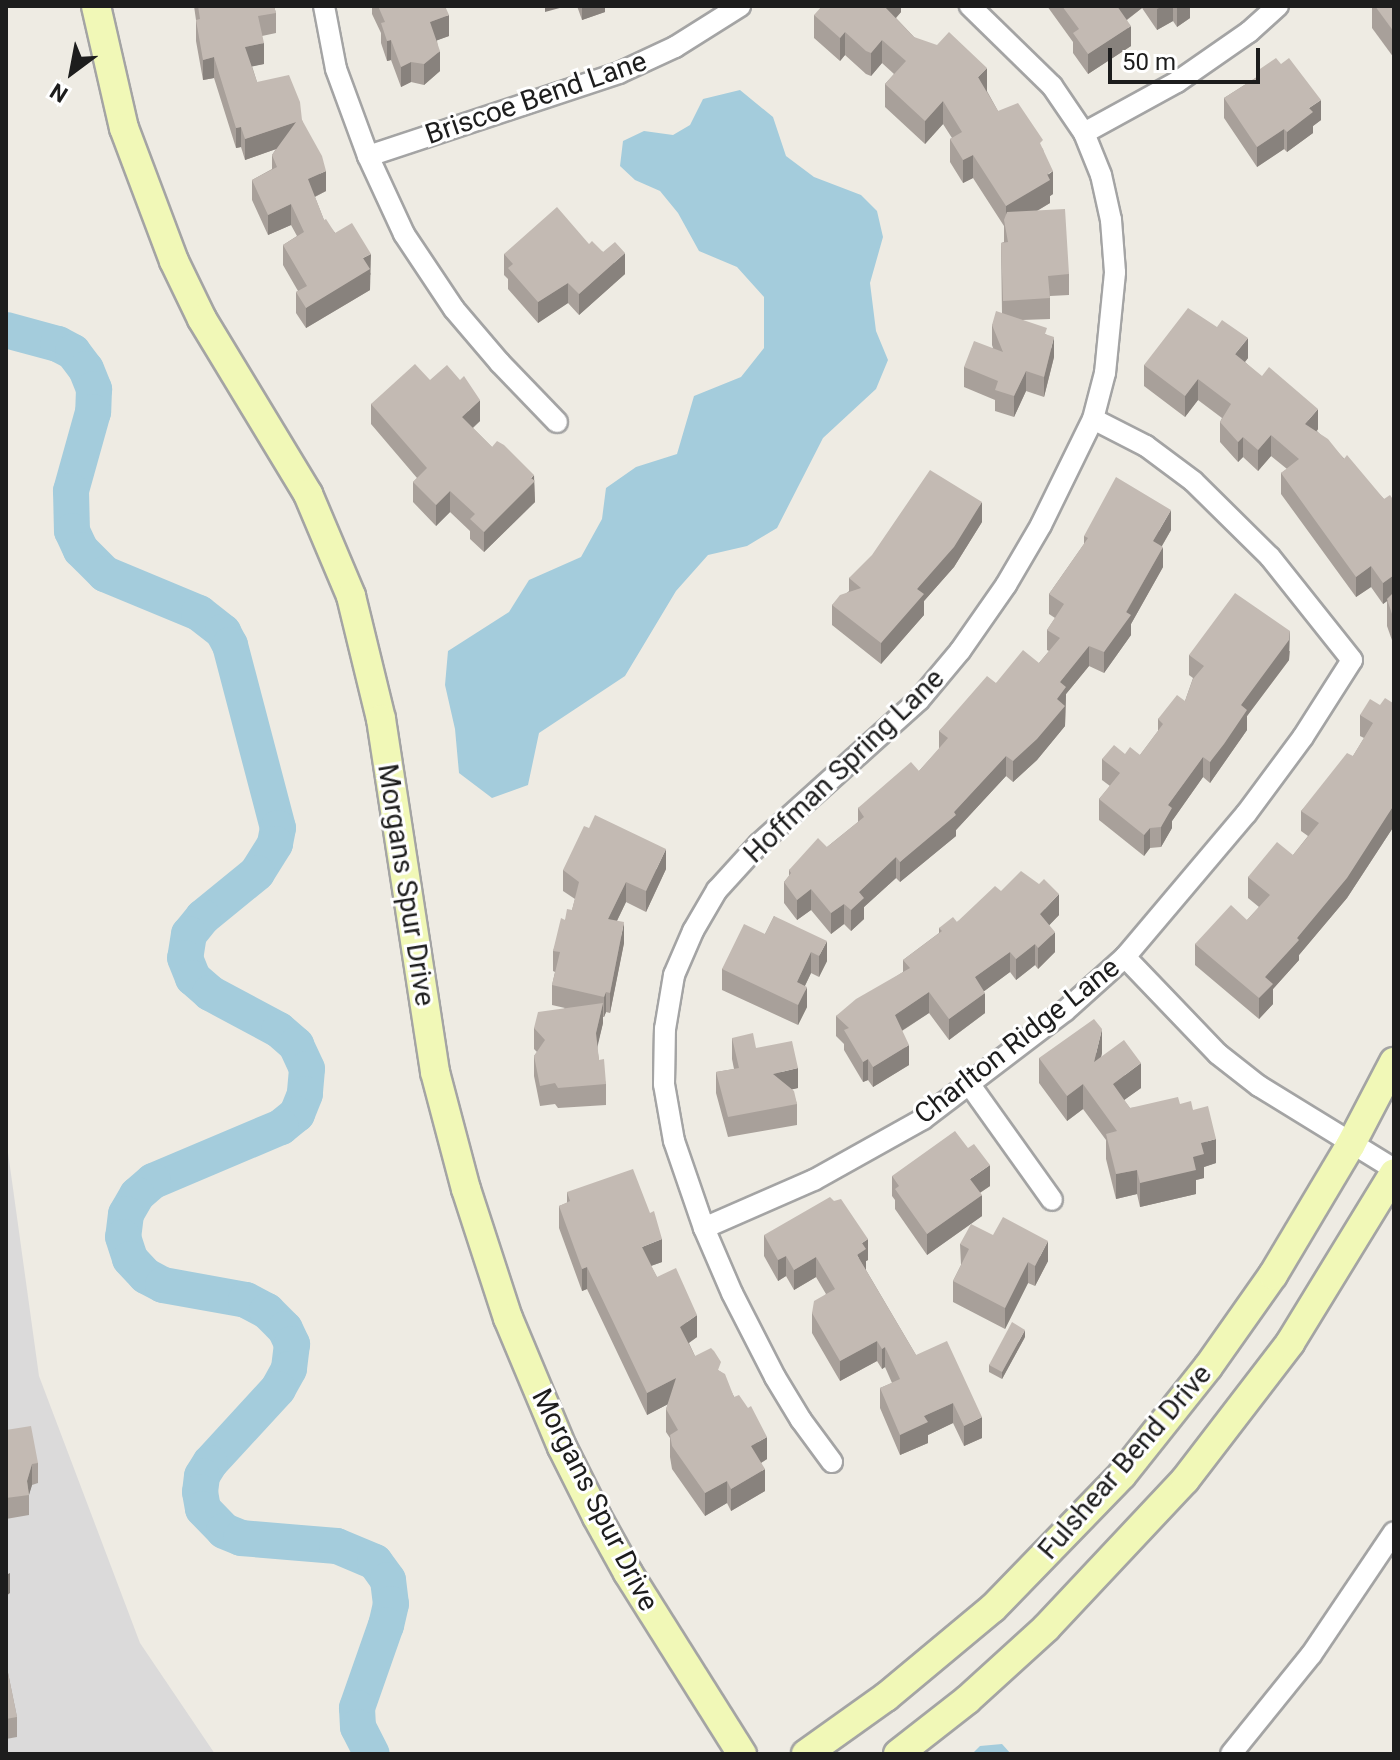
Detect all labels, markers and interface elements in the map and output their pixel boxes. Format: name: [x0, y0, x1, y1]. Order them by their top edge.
north arrow: [32, 32, 112, 112]
scale bar: [1112, 32, 1264, 82]
street label: Briscoe Bend Lane: [421, 44, 651, 152]
text: 50 m: [1122, 48, 1176, 76]
text: N: [46, 78, 72, 107]
street label: Hoffman Spring Lane: [737, 662, 951, 870]
street label: Morgans Spur Drive: [370, 762, 442, 1008]
street label: Charlton Ridge Lane: [908, 951, 1126, 1131]
street label: Fulshear Bend Drive: [1031, 1358, 1219, 1566]
street label: Morgans Spur Drive: [525, 1383, 665, 1617]

